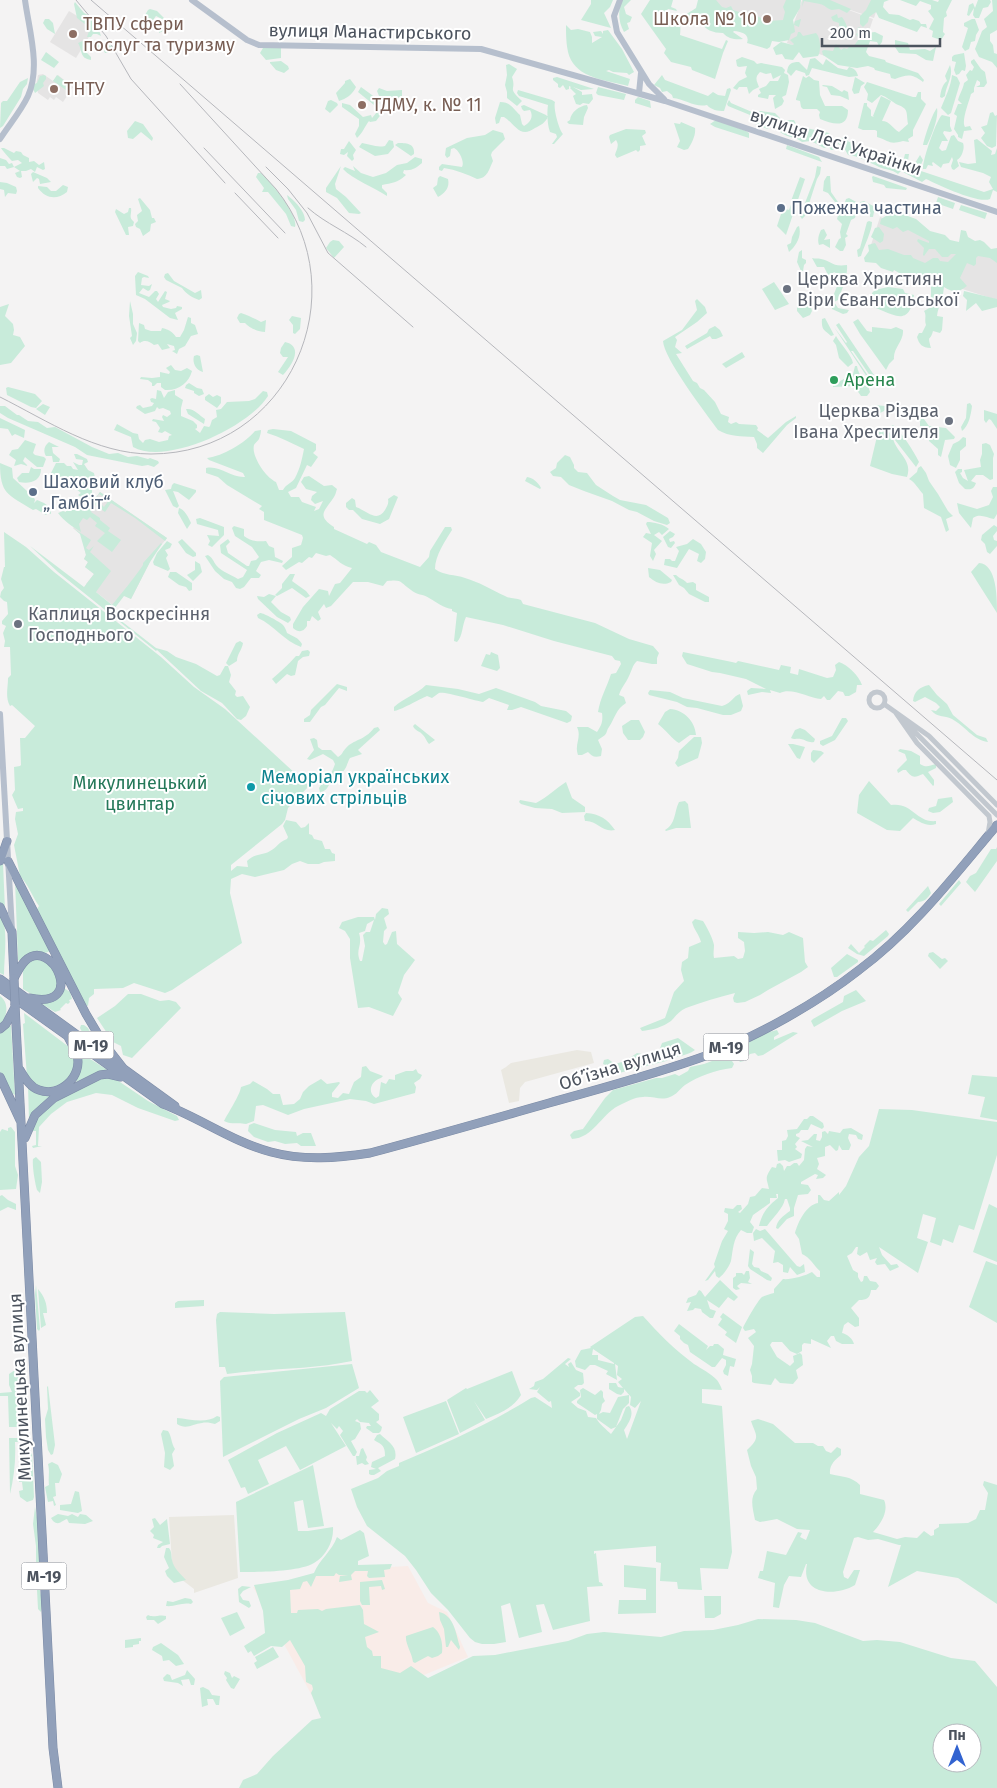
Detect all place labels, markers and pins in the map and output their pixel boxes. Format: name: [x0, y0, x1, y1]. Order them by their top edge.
place label: Школа № 10: [653, 8, 757, 30]
place label: ТВПУ сфери послуг та туризму: [83, 13, 235, 56]
marker: Школа № 10: [761, 13, 773, 25]
marker: ТВПУ сфери послуг та туризму: [67, 28, 79, 40]
place label: ТНТУ: [64, 78, 105, 100]
marker: ТНТУ: [48, 83, 60, 95]
place label: ТДМУ, к. № 11: [372, 94, 482, 116]
marker: ТДМУ, к. № 11: [356, 99, 368, 111]
place label: Пожежна частина: [791, 197, 942, 219]
marker: Пожежна частина: [775, 202, 787, 214]
place label: Церква Християн Віри Євангельської: [797, 268, 960, 311]
marker: Церква Християн Віри Євангельської: [781, 283, 793, 295]
place label: Арена: [844, 369, 895, 391]
marker: Арена: [828, 374, 840, 386]
place label: Церква Різдва Івана Хрестителя: [793, 400, 939, 443]
marker: Церква Різдва Івана Хрестителя: [943, 415, 955, 427]
place label: Шаховий клуб „Гамбіт“: [43, 471, 164, 514]
marker: Шаховий клуб „Гамбіт“: [27, 486, 39, 498]
place label: Каплиця Воскресіння Господнього: [28, 603, 210, 646]
marker: Каплиця Воскресіння Господнього: [12, 618, 24, 630]
place label: Меморіал українських січових стрільців: [261, 766, 449, 809]
marker: Меморіал українських січових стрільців: [245, 781, 257, 793]

